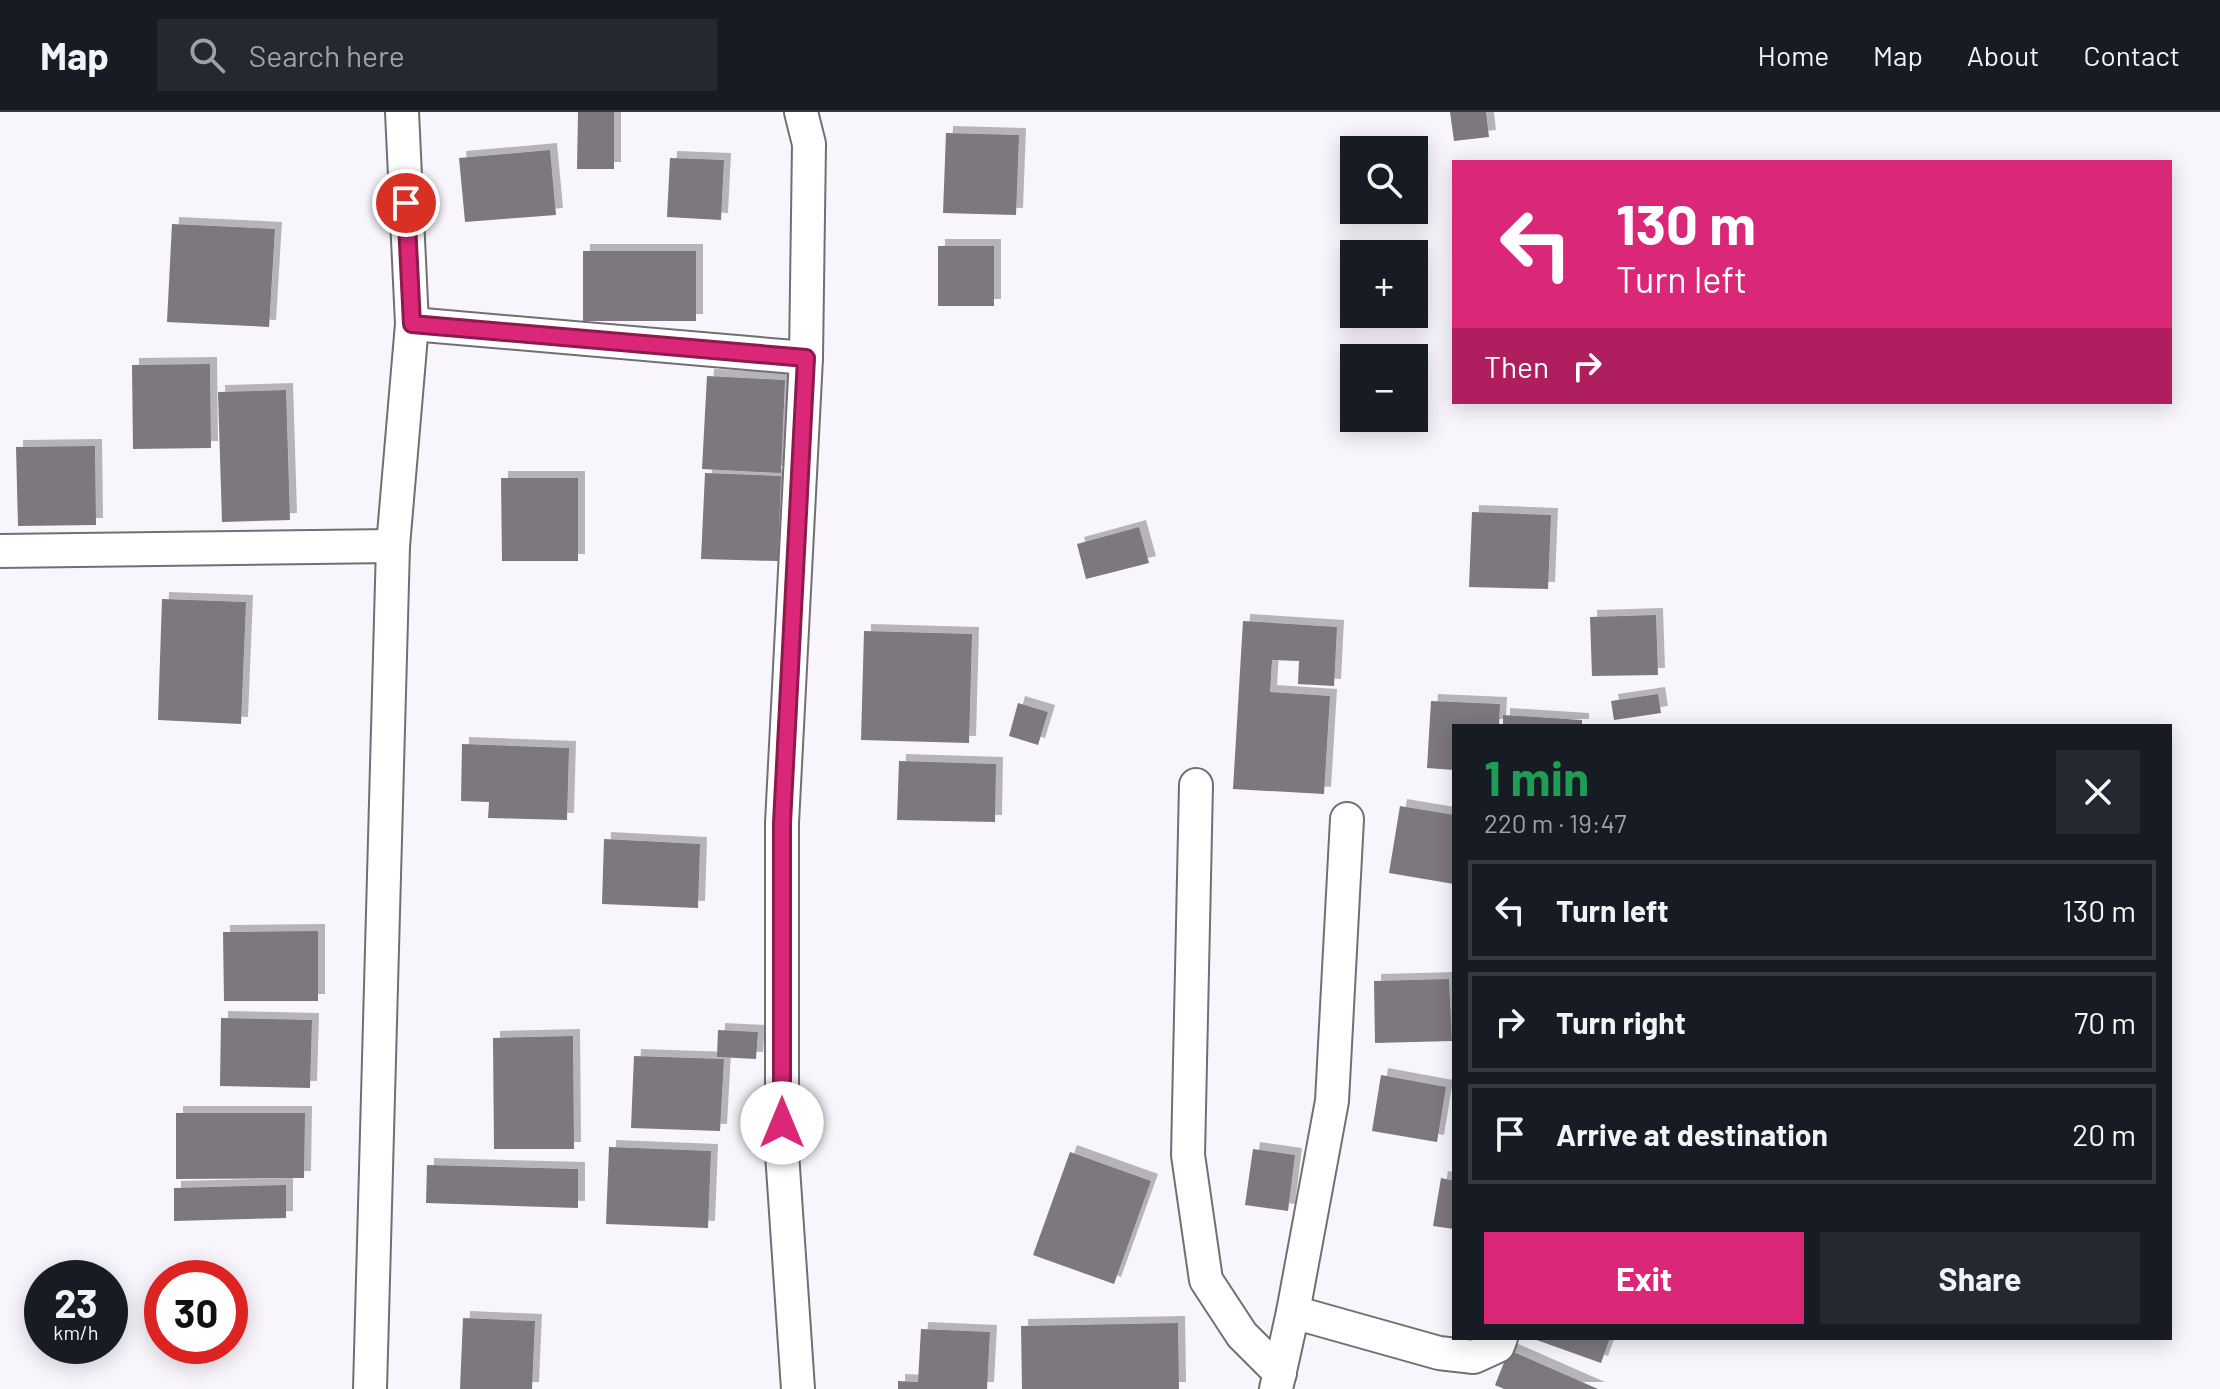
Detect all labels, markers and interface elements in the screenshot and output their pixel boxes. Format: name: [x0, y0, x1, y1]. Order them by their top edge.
search box: [157, 19, 717, 91]
text: Map: [40, 32, 109, 78]
icon: search: [185, 33, 229, 77]
text: Search here: [249, 37, 405, 73]
text: Home: [1758, 38, 1829, 72]
text: Map: [1873, 38, 1923, 72]
text: About: [1967, 38, 2039, 72]
text: Contact: [2083, 38, 2180, 72]
map controls: [1340, 136, 1428, 432]
button: search: [1340, 136, 1428, 224]
pin: [372, 169, 440, 237]
icon: arrive: [384, 181, 428, 225]
text: 130 m: [1616, 189, 1756, 256]
icon: left: [1484, 192, 1588, 296]
button: +: [1340, 240, 1428, 328]
text: Turn left: [1616, 257, 1747, 300]
button: −: [1340, 344, 1428, 432]
icon: right: [1565, 344, 1609, 388]
text: Then: [1484, 348, 1549, 384]
text: 1 min: [1484, 748, 1589, 806]
button: close: [2056, 750, 2140, 834]
text: 220 m · 19:47: [1484, 807, 1626, 838]
icon: left: [1488, 888, 1532, 932]
text: Turn left: [1556, 892, 1669, 928]
text: 130 m: [2062, 892, 2136, 928]
icon: right: [1488, 1000, 1532, 1044]
text: Turn right: [1556, 1004, 1686, 1040]
text: 70 m: [2074, 1004, 2136, 1040]
position arrow: [740, 1081, 824, 1165]
icon: arrive: [1488, 1112, 1532, 1156]
text: Arrive at destination: [1556, 1116, 1828, 1152]
text: 20 m: [2072, 1116, 2136, 1152]
button: Exit: [1484, 1232, 1804, 1324]
button: Share: [1820, 1232, 2140, 1324]
speed limit sign: 30: [144, 1260, 248, 1364]
text: 23: [54, 1278, 98, 1326]
text: km/h: [53, 1320, 99, 1344]

